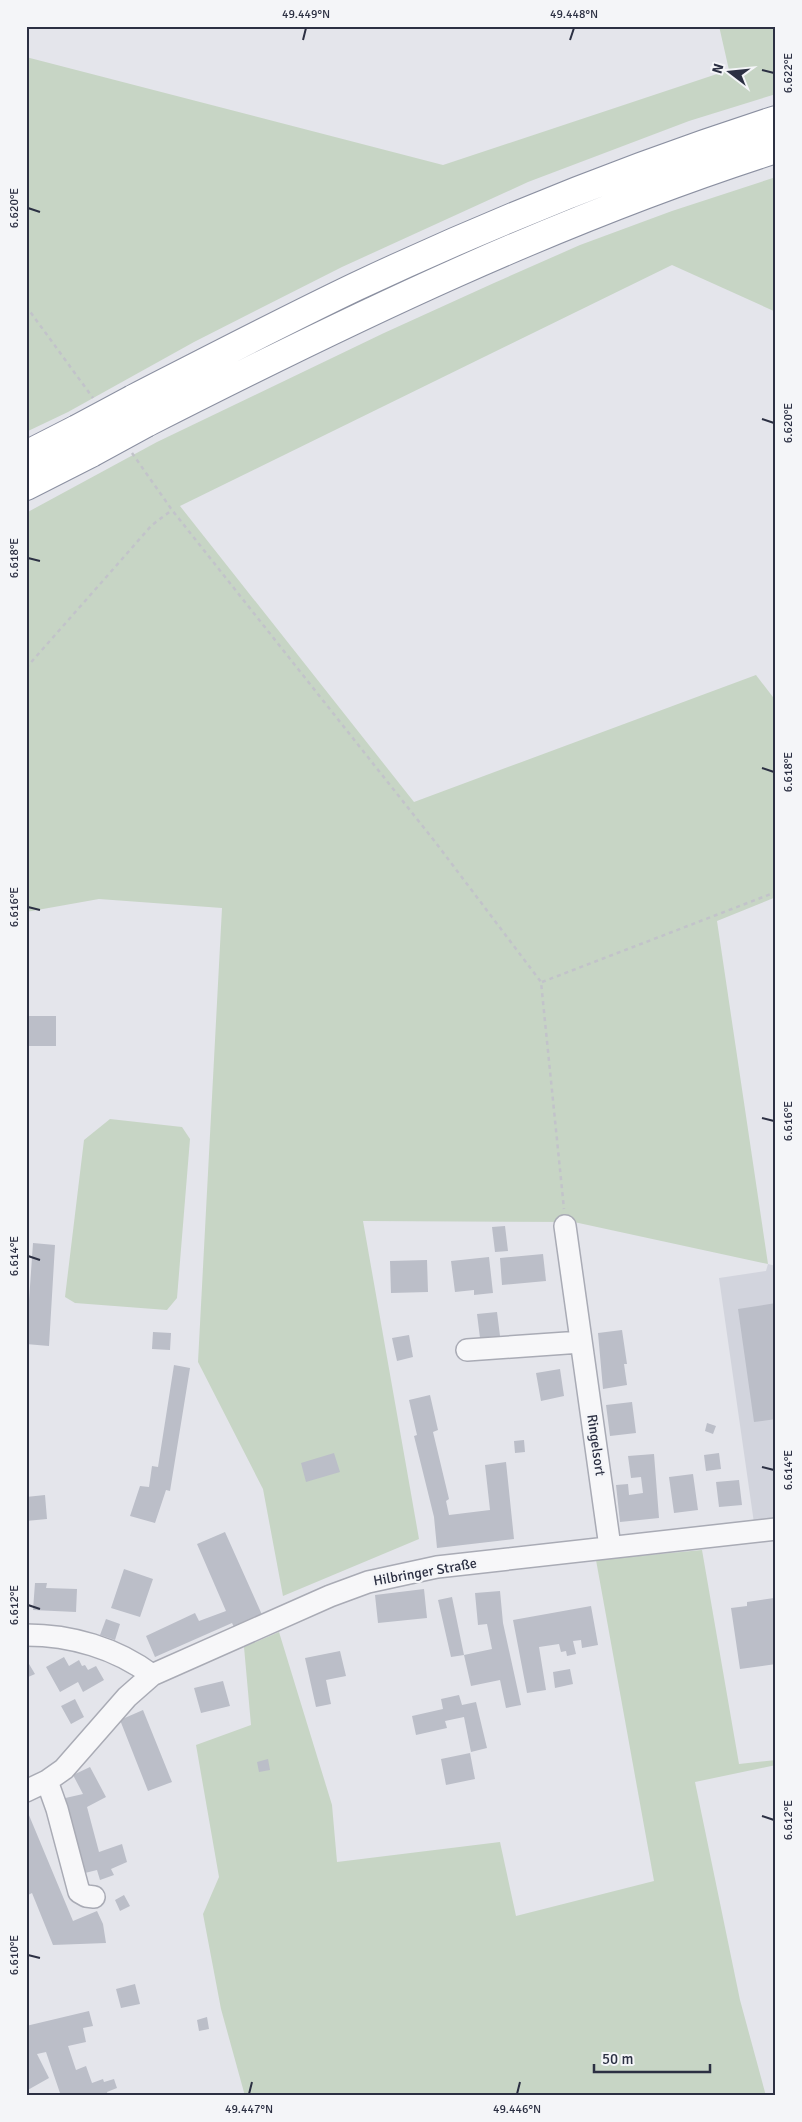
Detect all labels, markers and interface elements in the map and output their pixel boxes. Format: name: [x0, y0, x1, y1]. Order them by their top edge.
text: 49.449°N: [282, 7, 330, 22]
text: 49.448°N: [550, 7, 598, 22]
north arrow: [704, 48, 754, 98]
text: 6.622°E: [781, 53, 796, 93]
text: N: [708, 62, 727, 76]
text: 6.620°E: [7, 188, 22, 228]
text: 6.620°E: [781, 403, 796, 443]
text: 6.618°E: [7, 538, 22, 578]
text: 6.618°E: [781, 752, 796, 792]
text: 6.616°E: [7, 887, 22, 927]
text: 6.616°E: [781, 1101, 796, 1141]
text: 6.614°E: [7, 1236, 22, 1276]
street label: Ringelsort: [583, 1413, 609, 1477]
text: 6.614°E: [781, 1450, 796, 1490]
street label: Hilbringer Straße: [372, 1555, 478, 1589]
text: 6.612°E: [7, 1585, 22, 1625]
text: 6.612°E: [781, 1800, 796, 1840]
text: 6.610°E: [7, 1935, 22, 1975]
scale bar: [594, 2042, 711, 2074]
text: 50 m: [602, 2050, 633, 2068]
text: 49.447°N: [225, 2102, 273, 2117]
text: 49.446°N: [493, 2102, 541, 2117]

